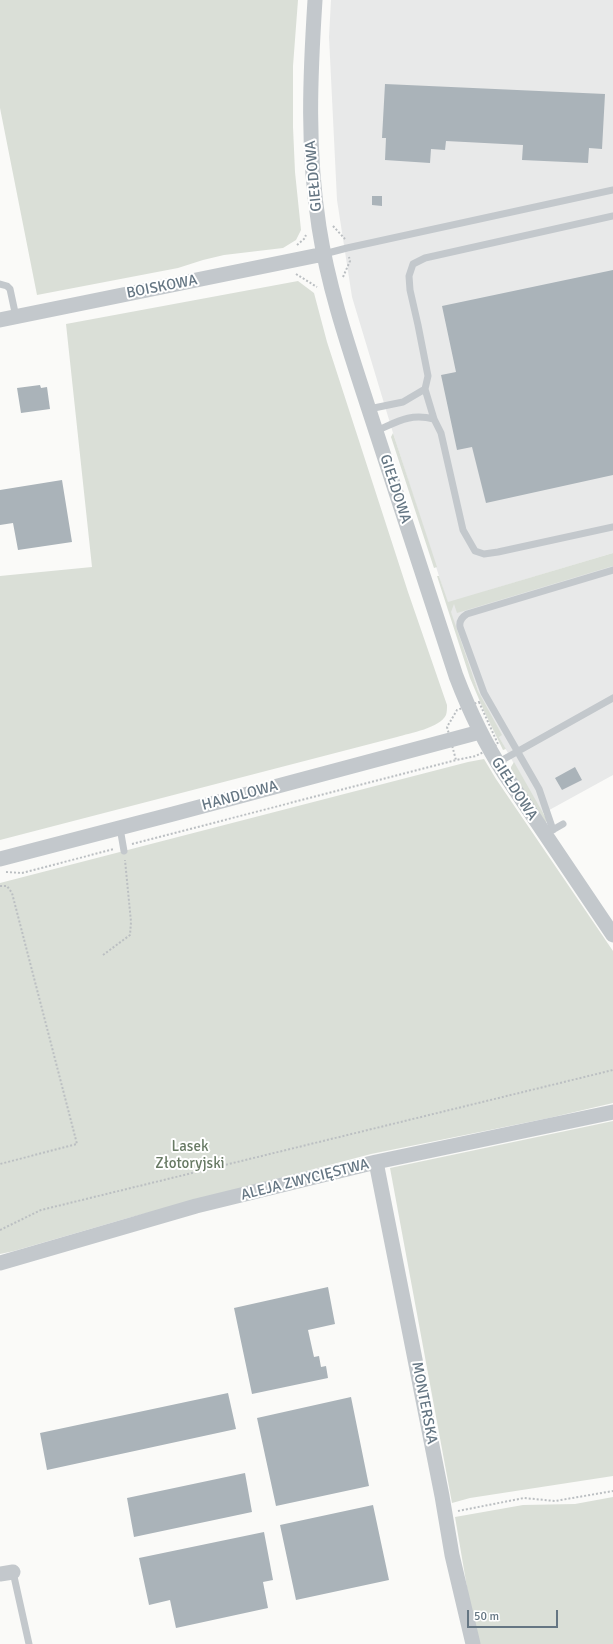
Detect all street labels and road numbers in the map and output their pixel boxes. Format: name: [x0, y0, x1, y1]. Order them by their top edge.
street label: GIEŁDOWA: [302, 140, 326, 212]
street label: BOISKOWA: [125, 271, 199, 303]
street label: GIEŁDOWA: [375, 452, 415, 526]
street label: GIEŁDOWA: [487, 754, 541, 824]
street label: HANDLOWA: [200, 777, 280, 815]
street label: ALEJA ZWYCIĘSTWA: [239, 1155, 371, 1205]
street label: MONTERSKA: [407, 1360, 441, 1446]

